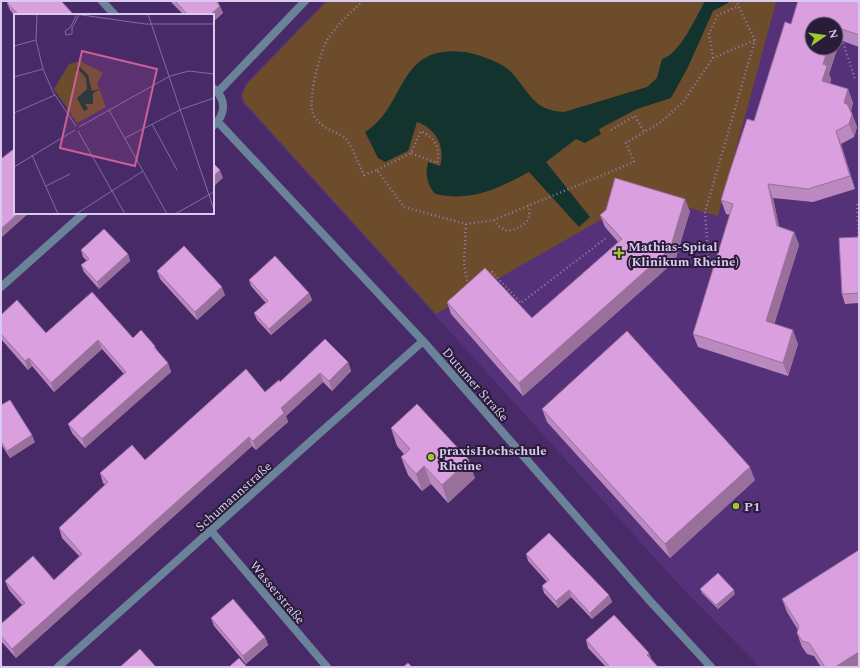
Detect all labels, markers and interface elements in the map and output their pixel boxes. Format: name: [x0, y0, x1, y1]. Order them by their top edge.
inset map: [14, 14, 214, 214]
north arrow: [804, 16, 844, 56]
text: N: [824, 28, 843, 40]
place label: Mathias-Spital (Klinikum Rheine): [628, 237, 739, 272]
marker: Mathias-Spital (Klinikum Rheine): [613, 247, 625, 259]
street label: Dutumer Straße: [437, 343, 513, 426]
place label: praxisHochschule Rheine: [439, 441, 547, 476]
marker: praxisHochschule Rheine: [426, 452, 436, 462]
street label: Schumannstraße: [191, 457, 276, 537]
place label: P1: [744, 497, 760, 517]
marker: P1: [731, 501, 741, 511]
street label: Wasserstraße: [245, 557, 310, 629]

